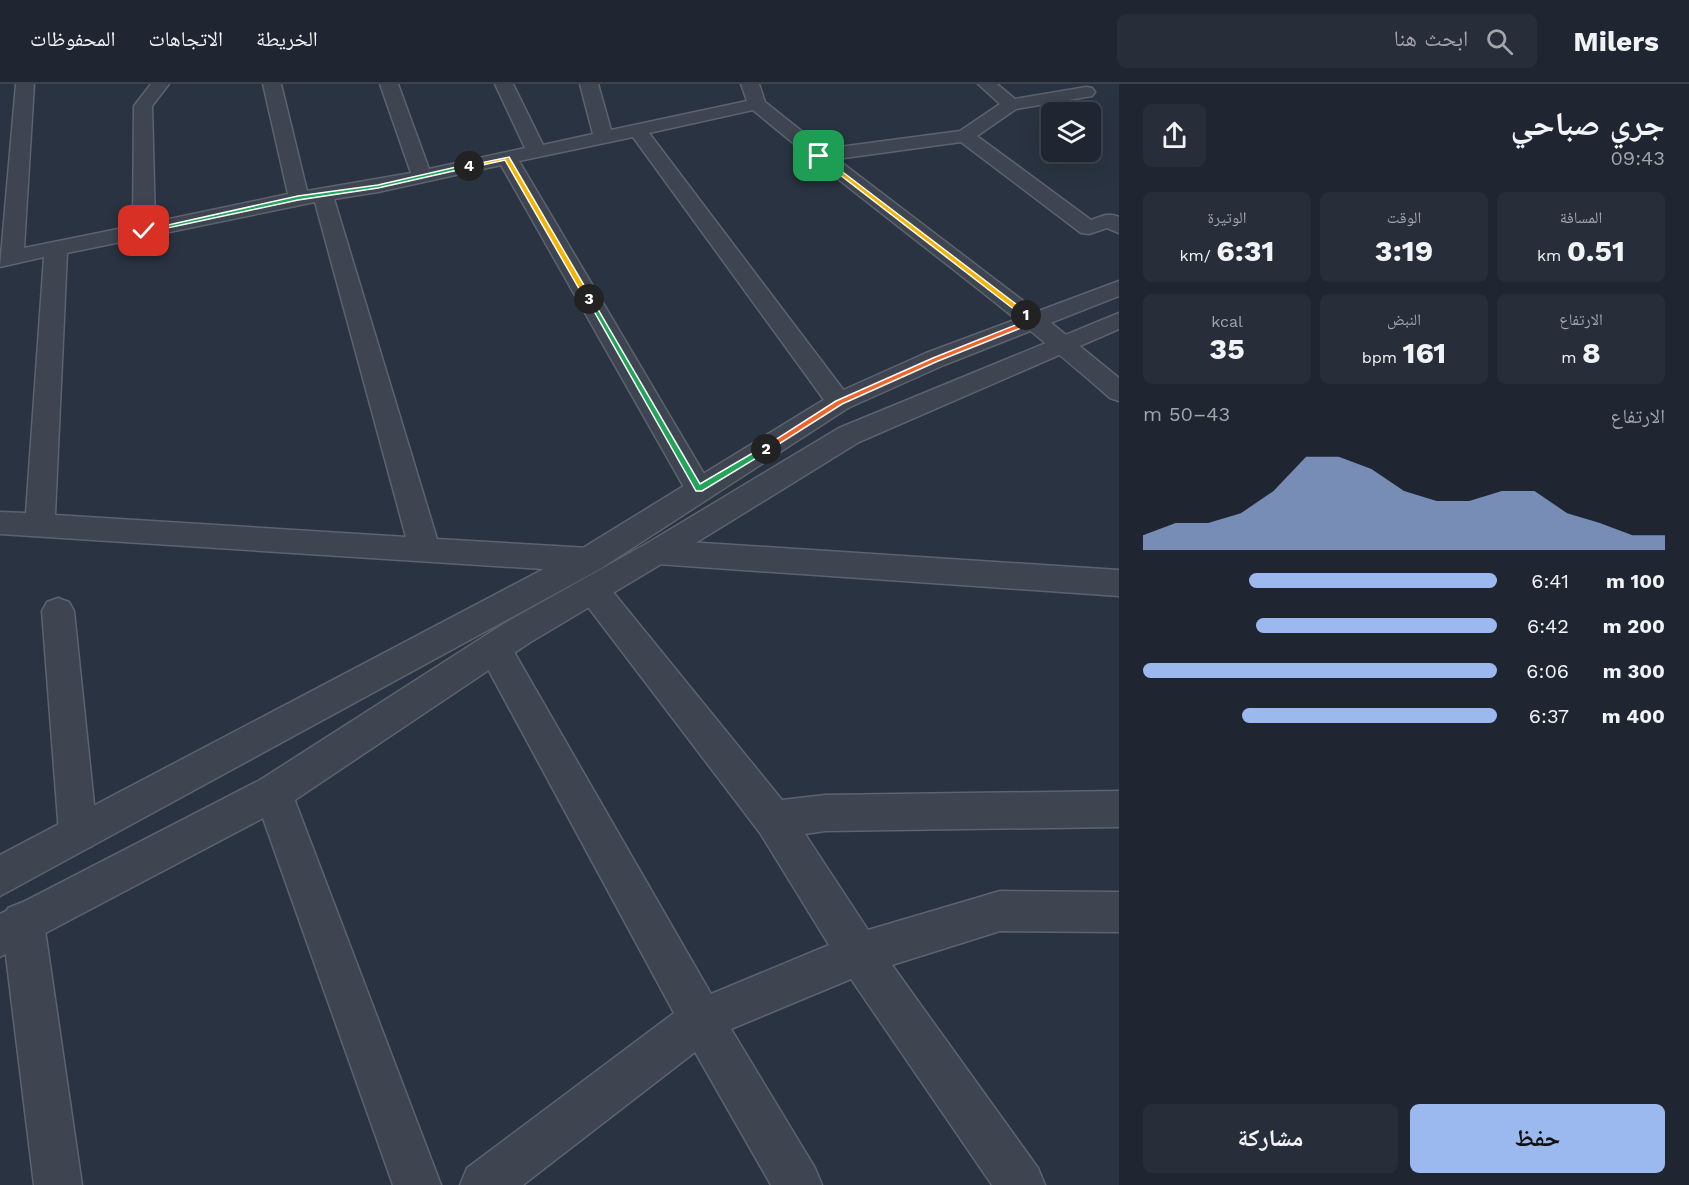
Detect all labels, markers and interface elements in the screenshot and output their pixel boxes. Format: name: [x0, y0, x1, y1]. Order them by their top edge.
search box: [1117, 14, 1537, 68]
icon: search: [1483, 25, 1516, 58]
text: Milers: [1573, 25, 1659, 58]
text: المحفوظات: [30, 26, 115, 51]
text: الاتجاهات: [148, 26, 223, 51]
text: الخريطة: [256, 26, 318, 51]
text: ابحث هنا: [1394, 26, 1468, 51]
map controls: [1041, 102, 1101, 162]
button: layers: [1041, 102, 1101, 162]
button: share: [1143, 104, 1206, 167]
text: جري صباحي: [1511, 104, 1665, 143]
pin: [793, 130, 844, 181]
icon: arrive: [802, 139, 835, 172]
text: 09:43: [1610, 146, 1665, 170]
pin: 4: [454, 151, 484, 181]
text: 4: [464, 156, 474, 175]
pin: [118, 205, 169, 256]
text: الوتيرة: [1208, 208, 1246, 227]
text: الوقت: [1387, 208, 1421, 227]
text: المسافة: [1560, 208, 1602, 227]
icon: check: [127, 214, 160, 247]
text: 6:31: [1216, 233, 1275, 268]
text: 3:19: [1375, 233, 1433, 268]
text: 0.51: [1567, 233, 1625, 268]
text: /km: [1179, 246, 1216, 265]
text: km: [1537, 246, 1567, 265]
pin: 3: [574, 284, 604, 314]
text: 3: [584, 289, 594, 308]
pin: 1: [1011, 300, 1041, 330]
text: 1: [1023, 305, 1029, 324]
text: النبض: [1387, 310, 1421, 329]
text: الارتفاع: [1559, 310, 1603, 329]
text: kcal: [1211, 312, 1243, 331]
text: 35: [1209, 331, 1245, 366]
text: 161: [1402, 335, 1446, 370]
text: 8: [1582, 335, 1601, 370]
text: bpm: [1362, 348, 1402, 367]
text: m: [1561, 348, 1582, 367]
text: 43–50 m: [1143, 402, 1230, 426]
text: الارتفاع: [1610, 404, 1665, 428]
pin: 2: [751, 434, 781, 464]
text: 2: [761, 439, 771, 458]
text: 6:41: [1531, 569, 1569, 593]
text: 100 m: [1606, 569, 1665, 593]
text: 6:42: [1527, 614, 1569, 638]
text: 200 m: [1603, 614, 1665, 638]
text: 6:06: [1526, 659, 1569, 683]
text: 300 m: [1603, 659, 1665, 683]
text: 6:37: [1529, 704, 1569, 728]
text: 400 m: [1602, 704, 1665, 728]
button: مشاركة: [1143, 1104, 1398, 1173]
button: حفظ: [1410, 1104, 1665, 1173]

